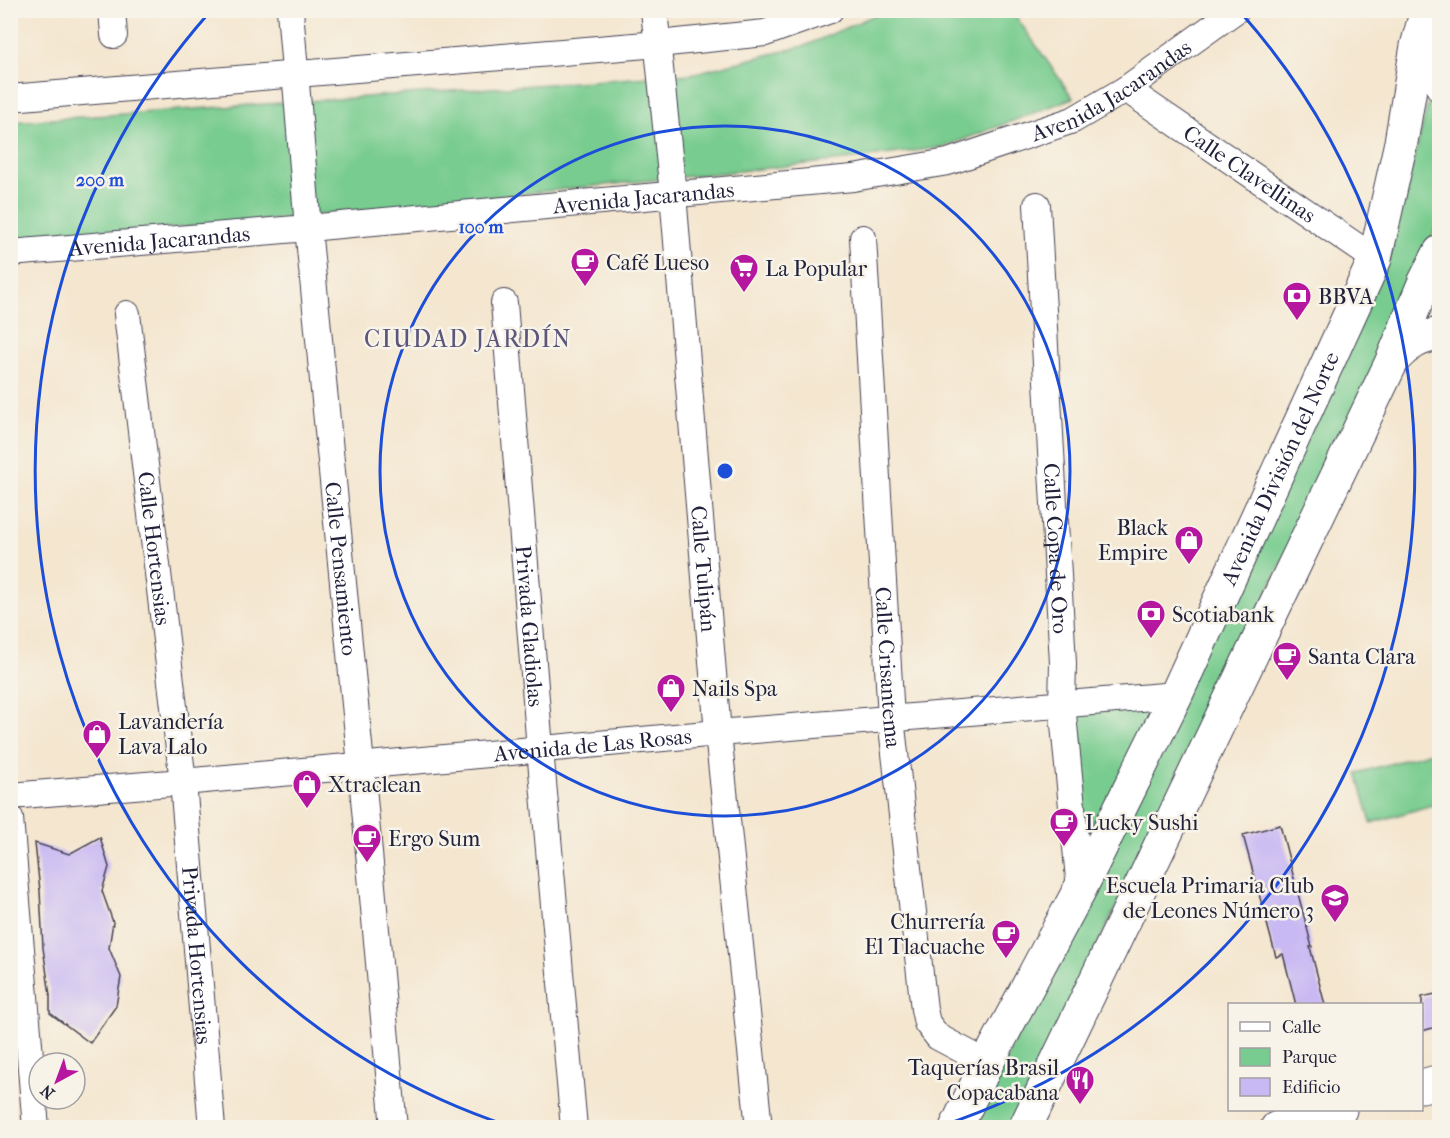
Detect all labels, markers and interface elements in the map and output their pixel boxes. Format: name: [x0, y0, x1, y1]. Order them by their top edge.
street label: Avenida Jacarandas: [1027, 34, 1197, 147]
street label: Calle Clavellinas: [1178, 120, 1320, 229]
text: 200 m: [76, 170, 125, 191]
street label: Avenida Jacarandas: [551, 177, 735, 220]
text: 100 m: [458, 217, 505, 238]
street label: Avenida Jacarandas: [67, 221, 251, 262]
cafe icon: Café Lueso: [569, 246, 601, 288]
place label: Café Lueso: [606, 250, 709, 276]
supermarket icon: La Popular: [728, 252, 760, 294]
place label: La Popular: [765, 256, 868, 282]
bank icon: BBVA: [1281, 280, 1313, 322]
place label: BBVA: [1318, 284, 1374, 310]
district label: CIUDAD JARDÍN: [364, 324, 572, 353]
street label: Avenida División del Norte: [1215, 348, 1345, 590]
centre of rings: [715, 461, 735, 481]
street label: Calle Copa de Oro: [1038, 462, 1073, 635]
street label: Calle Hortensias: [132, 470, 176, 627]
street label: Calle Pensamiento: [319, 481, 362, 657]
street label: Calle Tulipán: [685, 504, 722, 633]
place label: Black Empire: [1098, 515, 1169, 566]
shop icon: Black Empire: [1173, 524, 1205, 566]
street label: Privada Gladiolas: [510, 544, 549, 708]
street label: Calle Crisantema: [869, 586, 906, 750]
bank icon: Scotiabank: [1135, 598, 1167, 640]
place label: Scotiabank: [1172, 602, 1275, 628]
cafe icon: Santa Clara: [1271, 640, 1303, 682]
place label: Santa Clara: [1308, 644, 1416, 670]
shop icon: Nails Spa: [655, 672, 687, 714]
place label: Nails Spa: [692, 676, 778, 702]
place label: Lavandería Lava Lalo: [118, 709, 224, 760]
shop icon: Lavandería Lava Lalo: [81, 718, 113, 760]
street label: Avenida de Las Rosas: [492, 723, 693, 768]
shop icon: Xtraclean: [291, 768, 323, 810]
place label: Xtraclean: [328, 772, 422, 798]
cafe icon: Lucky Sushi: [1048, 806, 1080, 848]
place label: Lucky Sushi: [1085, 810, 1199, 836]
cafe icon: Ergo Sum: [351, 822, 383, 864]
place label: Ergo Sum: [388, 826, 481, 852]
street label: Privada Hortensias: [176, 865, 217, 1045]
place label: Escuela Primaria Club de Leones Número 3: [1106, 873, 1314, 924]
school or university icon: Escuela Primaria Club de Leones Número 3: [1319, 882, 1351, 924]
place label: Churrería El Tlacuache: [864, 909, 986, 960]
cafe icon: Churrería El Tlacuache: [990, 918, 1022, 960]
legend: [1228, 1003, 1423, 1111]
text: Calle: [1282, 1017, 1321, 1038]
text: Parque: [1282, 1047, 1337, 1068]
north arrow: [27, 1051, 87, 1111]
place label: Taquerías Brasil Copacabana: [908, 1055, 1060, 1106]
restaurant icon: Taquerías Brasil Copacabana: [1064, 1064, 1096, 1106]
text: Edificio: [1282, 1077, 1340, 1098]
text: N: [36, 1080, 58, 1103]

